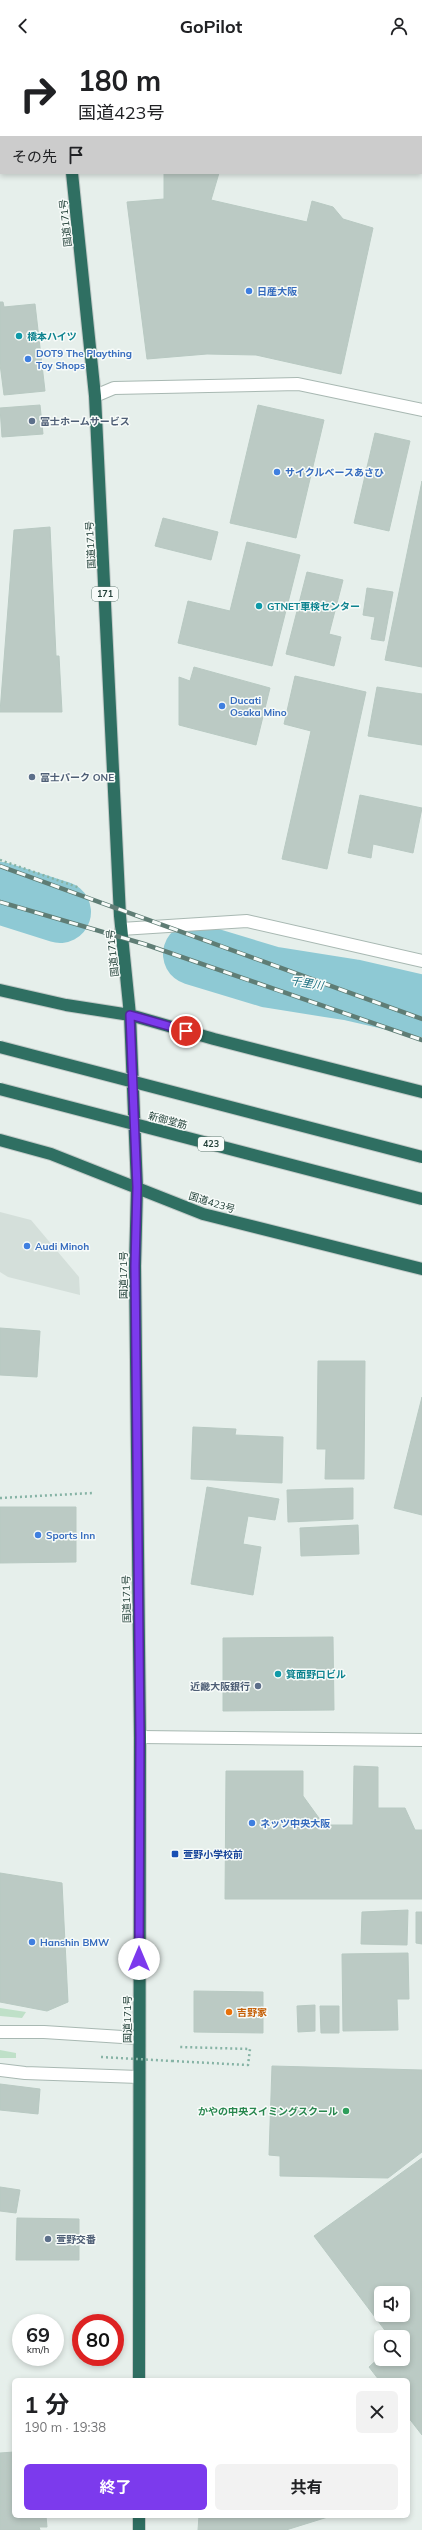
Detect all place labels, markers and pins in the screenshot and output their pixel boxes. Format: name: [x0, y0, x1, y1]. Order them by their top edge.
place label: 日産大阪: [257, 285, 298, 298]
marker: 日産大阪: [244, 286, 254, 296]
place label: 橋本ハイツ: [27, 330, 77, 343]
marker: 橋本ハイツ: [14, 331, 24, 341]
place label: DOT9 The Plaything Toy Shops: [36, 347, 132, 372]
marker: DOT9 The Plaything Toy Shops: [23, 354, 33, 364]
place label: 富士ホームサービス: [40, 415, 130, 428]
marker: 富士ホームサービス: [27, 416, 37, 426]
place label: サイクルベースあさひ: [285, 466, 384, 479]
marker: サイクルベースあさひ: [272, 467, 282, 477]
place label: GTNET車検センター: [267, 600, 360, 613]
marker: GTNET車検センター: [254, 601, 264, 611]
place label: Ducati Osaka Mino: [230, 694, 287, 719]
marker: Ducati Osaka Mino: [217, 701, 227, 711]
place label: 富士パーク ONE: [40, 771, 114, 784]
marker: 富士パーク ONE: [27, 772, 37, 782]
pin: [169, 1014, 203, 1048]
place label: Audi Minoh: [35, 1240, 89, 1253]
marker: Audi Minoh: [22, 1241, 32, 1251]
place label: Sports Inn: [46, 1529, 95, 1542]
marker: Sports Inn: [33, 1530, 43, 1540]
place label: 箕面野口ビル: [286, 1668, 346, 1681]
marker: 箕面野口ビル: [273, 1669, 283, 1679]
place label: 近畿大阪銀行: [190, 1680, 250, 1693]
marker: 近畿大阪銀行: [253, 1681, 263, 1691]
place label: ネッツ中央大阪: [260, 1817, 331, 1830]
marker: ネッツ中央大阪: [247, 1818, 257, 1828]
place label: 萱野小学校前: [183, 1848, 243, 1861]
marker: 萱野小学校前: [170, 1849, 180, 1859]
place label: Hanshin BMW: [40, 1936, 109, 1949]
marker: Hanshin BMW: [27, 1937, 37, 1947]
place label: 吉野家: [237, 2006, 267, 2019]
marker: 吉野家: [224, 2007, 234, 2017]
place label: かやの中央スイミングスクール: [198, 2105, 338, 2118]
marker: かやの中央スイミングスクール: [341, 2106, 351, 2116]
place label: 萱野交番: [56, 2233, 96, 2246]
marker: 萱野交番: [43, 2234, 53, 2244]

